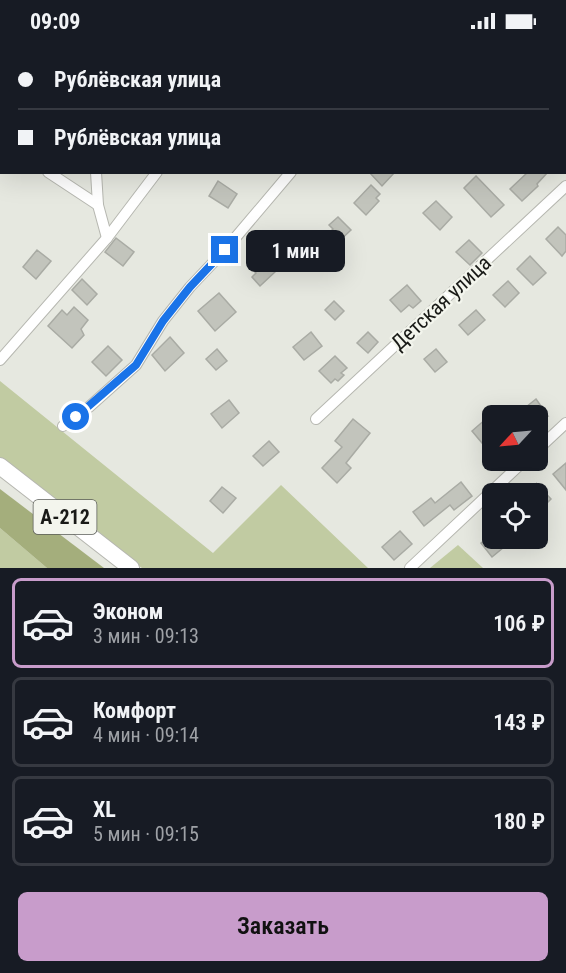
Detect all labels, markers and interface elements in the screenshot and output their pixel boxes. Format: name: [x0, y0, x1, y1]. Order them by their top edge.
text: 09:09: [30, 9, 81, 34]
text: Рублёвская улица: [54, 67, 221, 92]
text: Рублёвская улица: [54, 125, 221, 150]
callout: 1 мин: [246, 229, 345, 271]
route end: [211, 236, 238, 263]
text: 1 мин: [272, 239, 319, 263]
street label: Детская улица: [386, 251, 496, 355]
route start: [62, 403, 89, 430]
north arrow: [482, 405, 548, 471]
map controls: [482, 405, 548, 549]
button: locate: [482, 483, 548, 549]
road number: А-212: [34, 500, 97, 534]
icon: car: [21, 596, 75, 650]
text: Эконом: [93, 599, 163, 624]
text: 106 ₽: [493, 611, 545, 636]
text: 3 мин · 09:13: [93, 624, 199, 648]
icon: car: [21, 695, 75, 749]
text: Комфорт: [93, 698, 176, 723]
text: 143 ₽: [493, 710, 545, 735]
text: 4 мин · 09:14: [93, 723, 199, 747]
icon: car: [21, 794, 75, 848]
text: XL: [93, 797, 116, 822]
text: 180 ₽: [493, 809, 545, 834]
text: 5 мин · 09:15: [93, 822, 199, 846]
button: Заказать: [18, 892, 548, 961]

